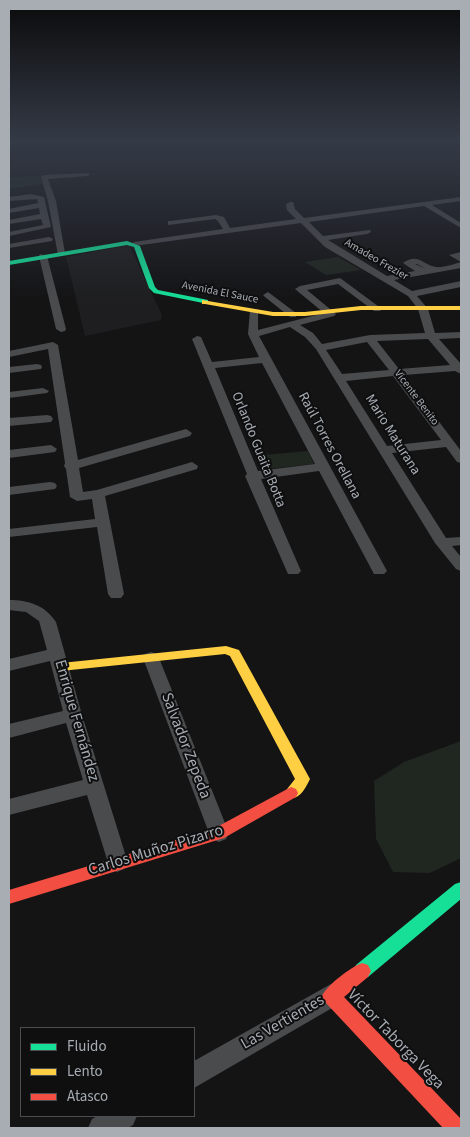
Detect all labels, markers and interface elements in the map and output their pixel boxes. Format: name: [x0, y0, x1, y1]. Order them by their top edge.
street label: Amadeo Frezier: [342, 236, 410, 284]
street label: Avenida El Sauce: [181, 279, 259, 307]
street label: Vicente Benito: [391, 368, 441, 428]
street label: Orlando Guaita Botta: [227, 390, 289, 510]
street label: Raúl Torres Orellana: [294, 390, 364, 502]
street label: Mario Maturana: [361, 392, 423, 478]
street label: Enrique Fernández: [49, 658, 103, 784]
street label: Salvador Zepeda: [156, 690, 214, 802]
street label: Carlos Muñoz Pizarro: [86, 821, 226, 881]
street label: Víctor Taborga Vega: [343, 986, 447, 1094]
street label: Las Vertientes: [238, 991, 328, 1055]
legend: [20, 1027, 195, 1117]
text: Fluido: [67, 1036, 107, 1057]
text: Lento: [67, 1061, 103, 1082]
text: Atasco: [67, 1086, 108, 1107]

